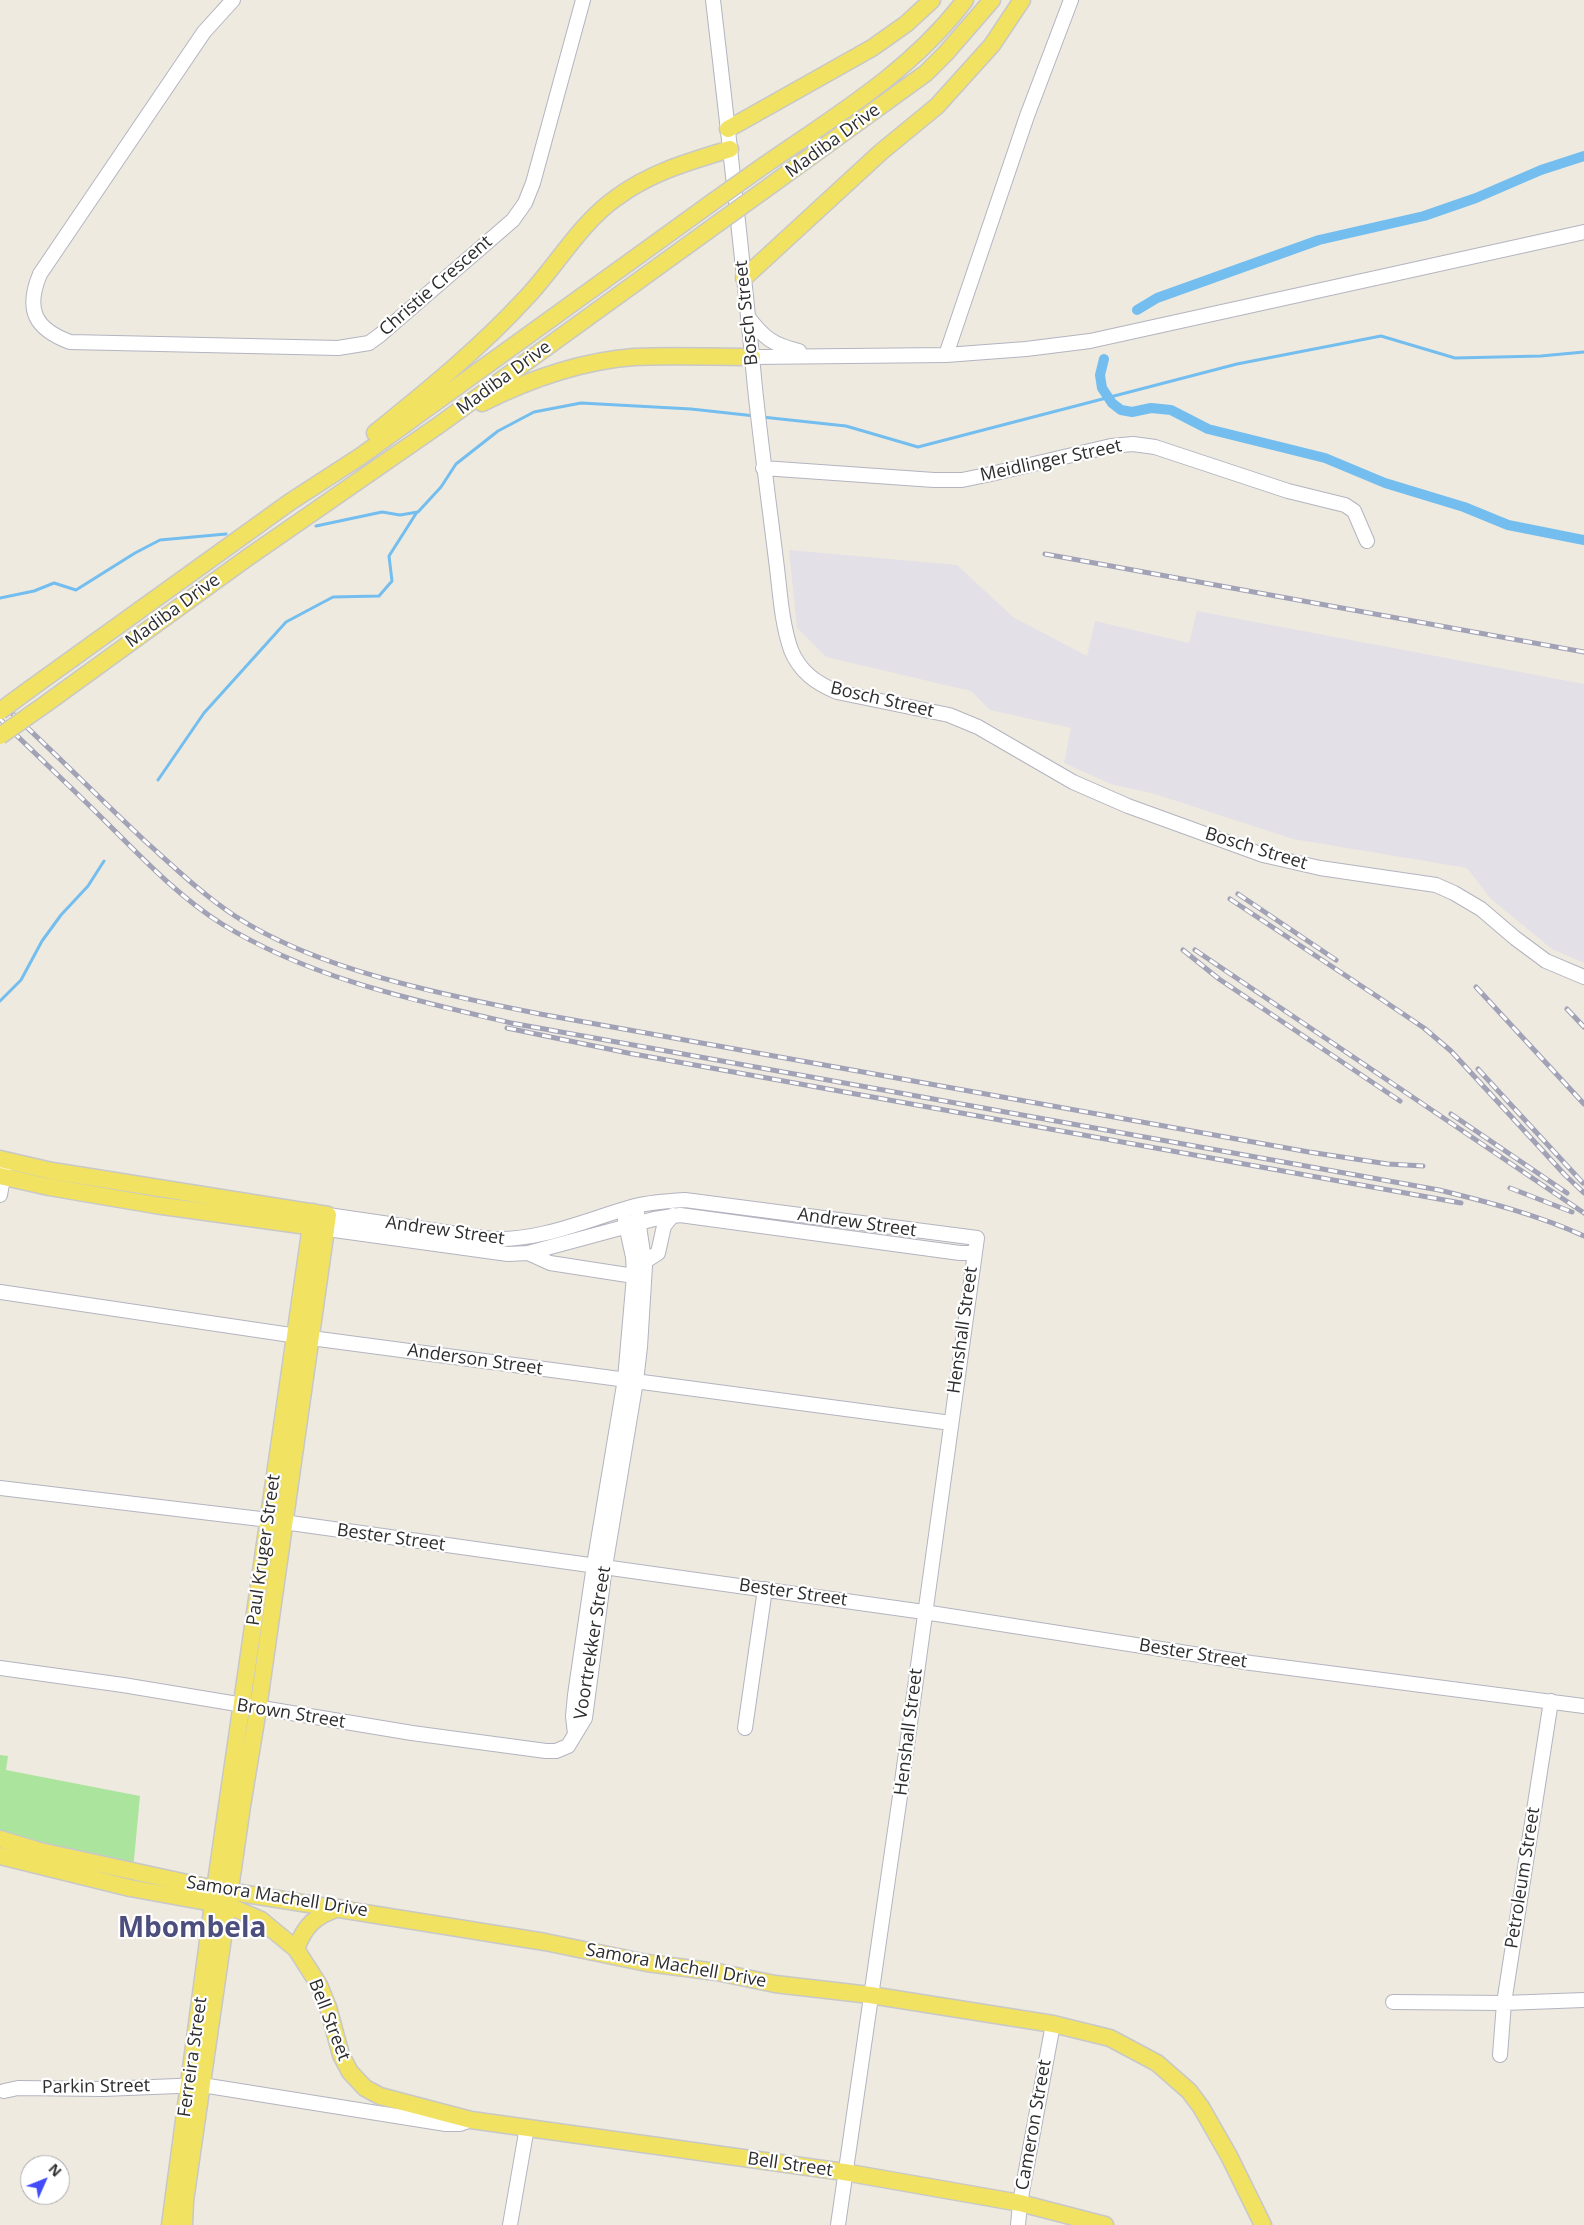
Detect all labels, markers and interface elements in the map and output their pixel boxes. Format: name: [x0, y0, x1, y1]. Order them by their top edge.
street label: Madiba Drive: [782, 99, 884, 183]
street label: Christie Crescent: [375, 231, 497, 341]
street label: Bosch Street: [731, 259, 763, 367]
street label: Madiba Drive: [453, 336, 555, 420]
street label: Meidlinger Street: [978, 435, 1124, 487]
street label: Madiba Drive: [122, 569, 224, 653]
street label: Bosch Street: [828, 678, 936, 722]
street label: Bosch Street: [1202, 823, 1310, 875]
street label: Andrew Street: [796, 1204, 918, 1242]
street label: Andrew Street: [384, 1212, 506, 1250]
street label: Henshall Street: [943, 1265, 983, 1395]
street label: Anderson Street: [406, 1340, 544, 1380]
street label: Paul Kruger Street: [243, 1473, 285, 1627]
street label: Bester Street: [335, 1520, 447, 1556]
street label: Voortrekker Street: [570, 1565, 616, 1721]
street label: Bester Street: [737, 1575, 849, 1611]
street label: Bester Street: [1137, 1635, 1249, 1673]
street label: Henshall Street: [890, 1667, 928, 1797]
street label: Brown Street: [235, 1695, 347, 1733]
street label: Petroleum Street: [1501, 1806, 1545, 1950]
street label: Samora Machell Drive: [185, 1872, 369, 1922]
district label: Mbombela: [118, 1912, 266, 1946]
street label: Samora Machell Drive: [584, 1939, 768, 1993]
street label: Bell Street: [304, 1976, 354, 2064]
street label: Ferreira Street: [174, 1996, 212, 2118]
street label: Cameron Street: [1012, 2058, 1056, 2192]
street label: Parkin Street: [42, 2075, 150, 2099]
street label: Bell Street: [746, 2148, 834, 2182]
north arrow: [20, 2155, 70, 2205]
text: N: [45, 2159, 66, 2181]

